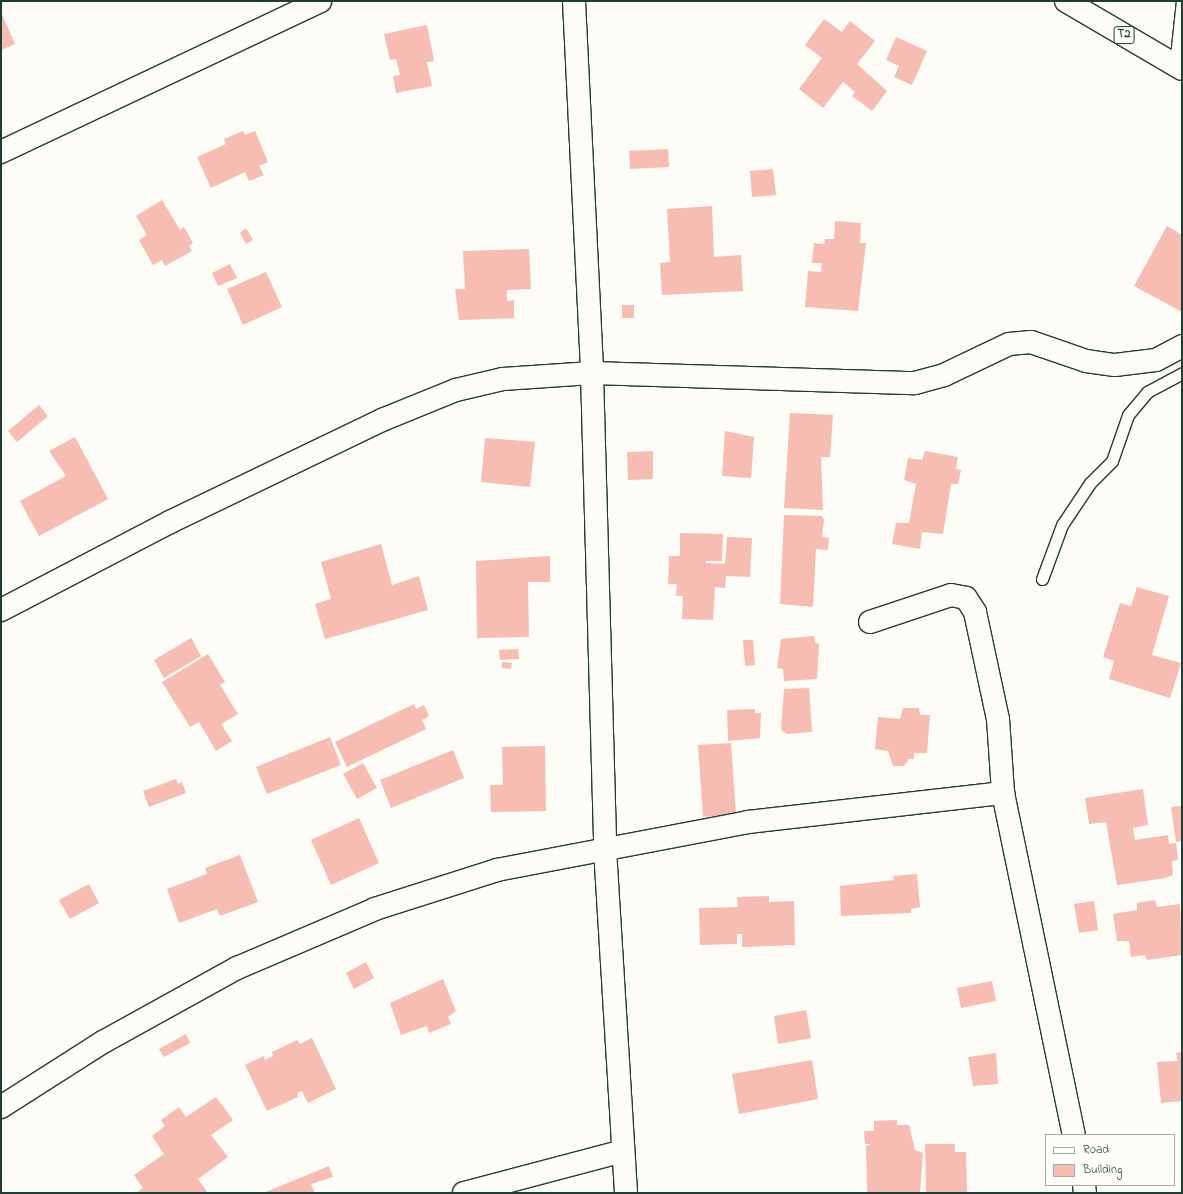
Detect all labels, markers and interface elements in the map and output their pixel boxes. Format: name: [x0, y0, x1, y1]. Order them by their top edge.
road number: T2: [1113, 25, 1135, 45]
legend: [1045, 1134, 1175, 1186]
text: Road: [1083, 1141, 1109, 1159]
text: Building: [1083, 1161, 1122, 1179]

